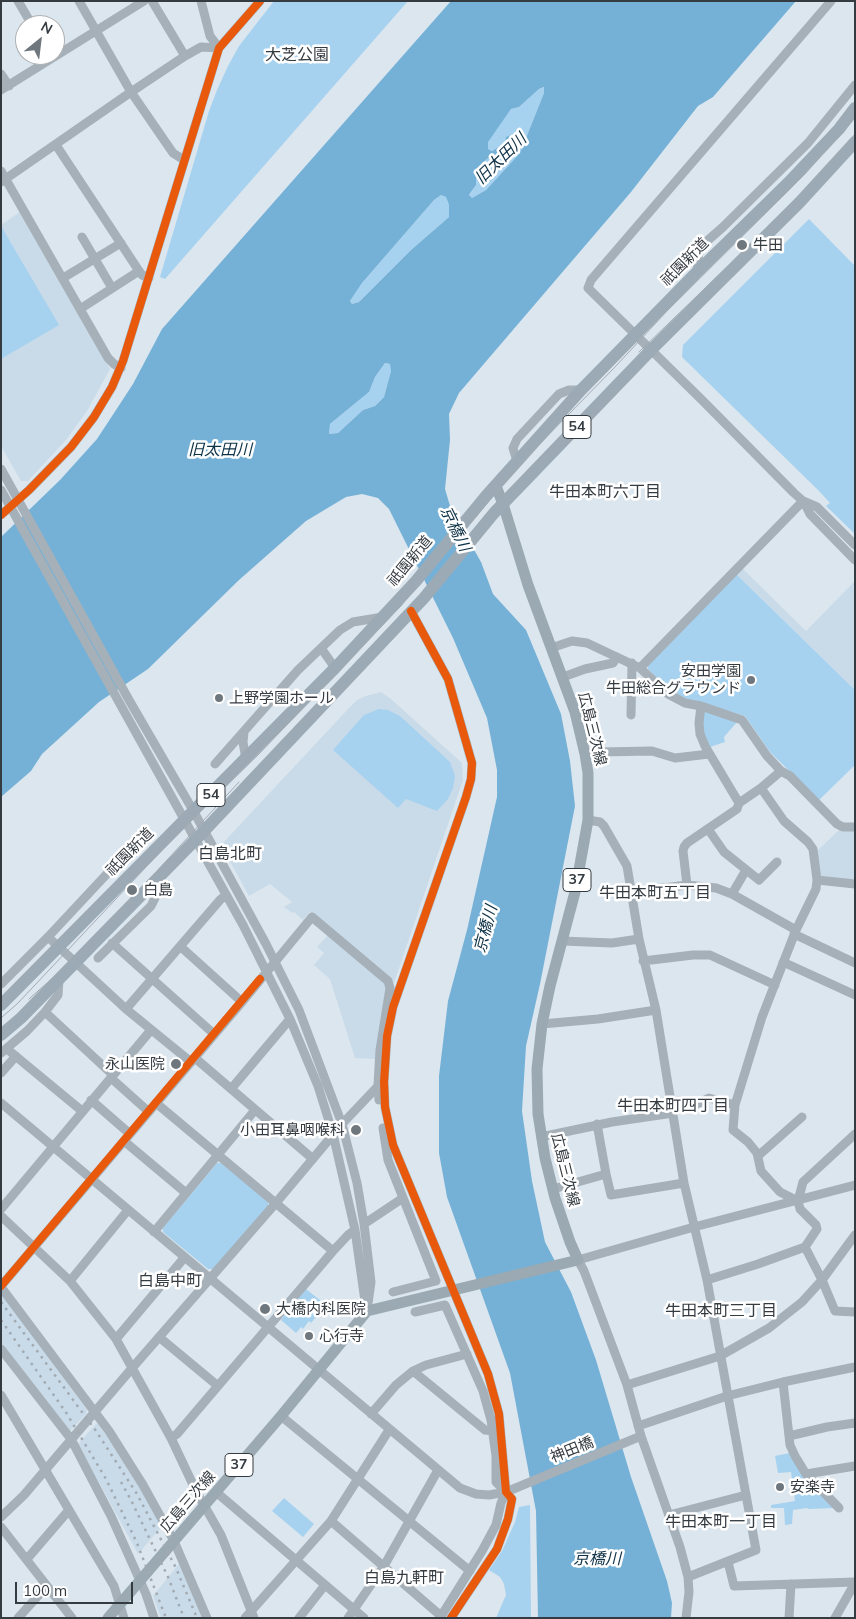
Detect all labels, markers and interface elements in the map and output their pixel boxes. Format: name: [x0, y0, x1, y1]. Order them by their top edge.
north arrow: [15, 15, 65, 65]
text: N: [38, 17, 56, 38]
district label: 大芝公園: [265, 45, 329, 65]
water label: 旧太田川: [471, 130, 531, 188]
street label: 祇園新道: [657, 234, 713, 290]
place label: 牛田: [753, 236, 783, 254]
marker: 牛田: [735, 238, 749, 252]
road number: 54: [563, 416, 591, 438]
water label: 旧太田川: [188, 440, 252, 460]
district label: 牛田本町六丁目: [549, 482, 661, 502]
water label: 京橋川: [436, 503, 474, 555]
street label: 祇園新道: [384, 532, 436, 590]
place label: 安田学園 牛田総合グラウンド: [606, 662, 741, 697]
marker: 安田学園 牛田総合グラウンド: [745, 674, 757, 686]
place label: 上野学園ホール: [229, 689, 334, 707]
street label: 広島三次線: [574, 690, 610, 768]
marker: 上野学園ホール: [213, 692, 225, 704]
road number: 54: [197, 784, 225, 806]
street label: 祇園新道: [102, 824, 158, 880]
district label: 白島北町: [198, 844, 262, 864]
road number: 37: [563, 868, 591, 892]
place label: 白島: [143, 881, 173, 899]
marker: 白島: [125, 883, 139, 897]
district label: 牛田本町五丁目: [599, 883, 711, 903]
water label: 京橋川: [471, 903, 501, 955]
place label: 永山医院: [105, 1055, 165, 1073]
marker: 永山医院: [169, 1057, 183, 1071]
district label: 牛田本町四丁目: [617, 1096, 729, 1116]
place label: 小田耳鼻咽喉科: [240, 1121, 345, 1139]
marker: 小田耳鼻咽喉科: [349, 1123, 363, 1137]
street label: 広島三次線: [547, 1131, 583, 1209]
district label: 白島中町: [138, 1271, 202, 1291]
place label: 大橋内科医院: [276, 1300, 366, 1318]
district label: 牛田本町三丁目: [665, 1301, 777, 1321]
marker: 大橋内科医院: [258, 1302, 272, 1316]
place label: 心行寺: [319, 1327, 364, 1345]
marker: 心行寺: [303, 1330, 315, 1342]
street label: 神田橋: [548, 1433, 596, 1467]
road number: 37: [225, 1454, 253, 1476]
street label: 広島三次線: [157, 1468, 219, 1536]
place label: 安楽寺: [790, 1478, 835, 1496]
marker: 安楽寺: [774, 1481, 786, 1493]
district label: 牛田本町一丁目: [665, 1512, 777, 1532]
water label: 京橋川: [573, 1549, 621, 1569]
district label: 白島九軒町: [364, 1568, 444, 1588]
scale bar: [18, 1572, 135, 1604]
text: 100 m: [23, 1581, 67, 1600]

